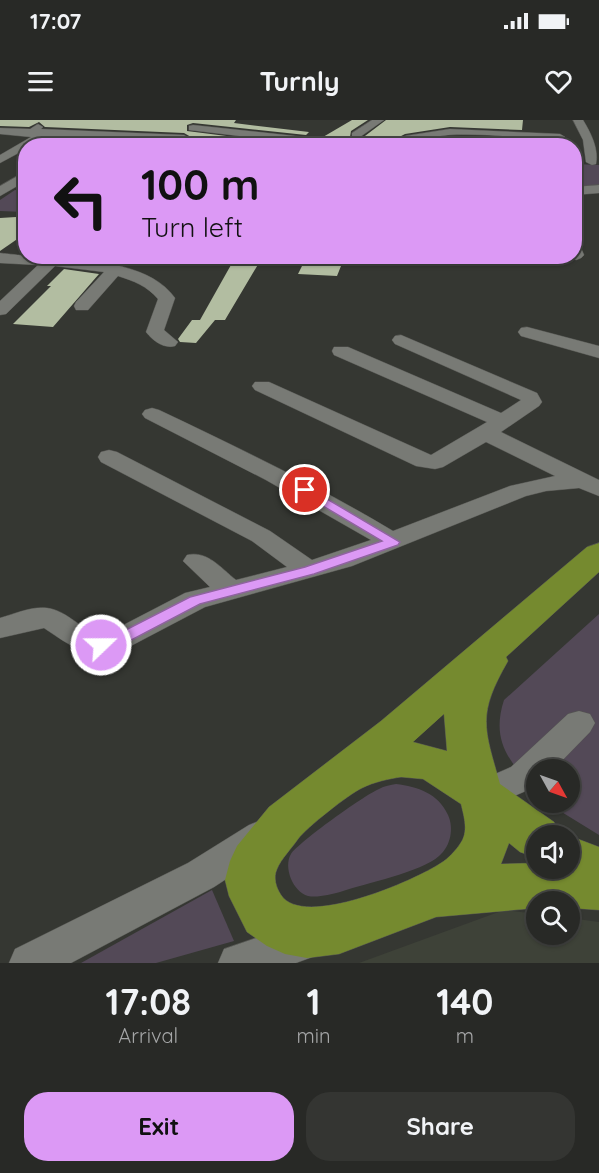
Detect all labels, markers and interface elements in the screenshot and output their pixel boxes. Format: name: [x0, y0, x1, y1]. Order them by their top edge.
text: 17:07: [30, 7, 81, 35]
text: Turnly: [259, 64, 340, 98]
icon: menu: [24, 65, 57, 98]
icon: heart: [542, 65, 575, 98]
text: 100 m: [141, 158, 259, 211]
icon: left: [42, 162, 120, 240]
text: Turn left: [141, 210, 243, 244]
pin: [279, 464, 330, 515]
icon: arrive: [288, 473, 321, 506]
position arrow: [69, 613, 133, 677]
north arrow: [526, 759, 580, 813]
map controls: [526, 759, 580, 945]
button: sound: [526, 825, 580, 879]
button: search: [526, 891, 580, 945]
text: 17:08: [106, 979, 191, 1024]
text: 1: [307, 979, 321, 1024]
text: 140: [436, 979, 493, 1024]
text: Arrival: [118, 1023, 178, 1048]
text: min: [297, 1023, 331, 1048]
text: m: [456, 1023, 474, 1048]
button: Exit: [24, 1092, 294, 1161]
button: Share: [306, 1092, 575, 1161]

